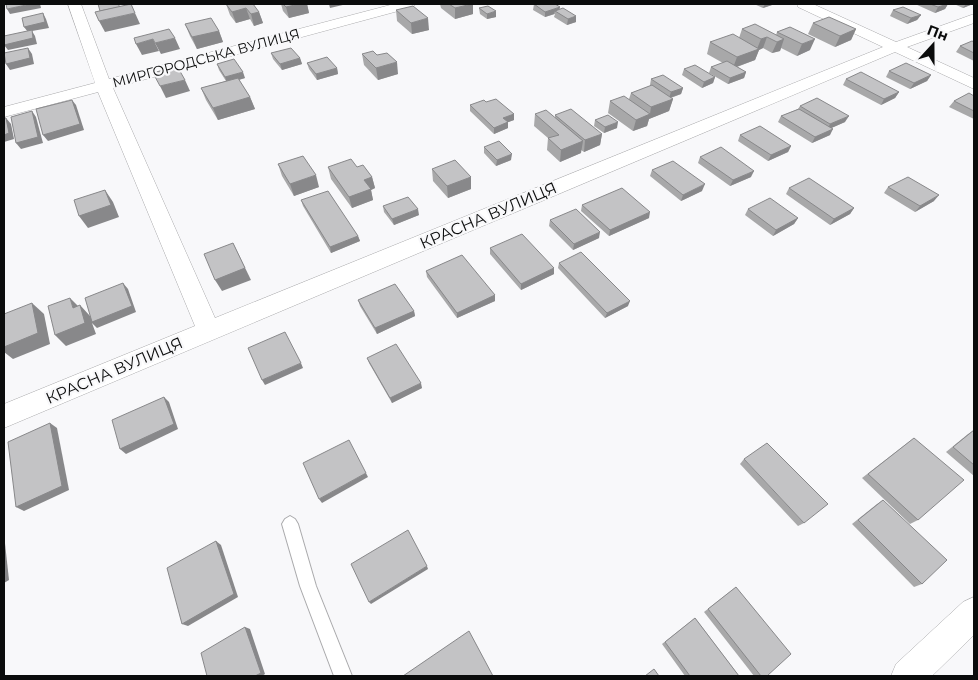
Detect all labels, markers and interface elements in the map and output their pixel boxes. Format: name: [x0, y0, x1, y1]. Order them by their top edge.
north arrow: [908, 20, 958, 70]
text: Пн: [925, 21, 951, 45]
street label: МИРГОРОДСЬКА ВУЛИЦЯ: [110, 24, 302, 92]
street label: КРАСНА ВУЛИЦЯ: [417, 178, 560, 253]
street label: КРАСНА ВУЛИЦЯ: [43, 333, 186, 408]

